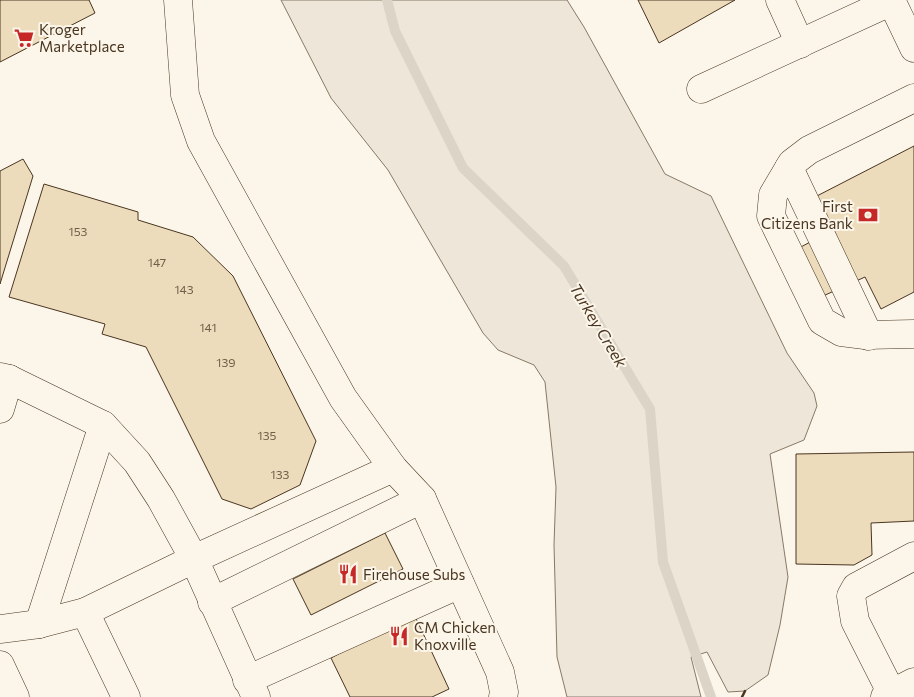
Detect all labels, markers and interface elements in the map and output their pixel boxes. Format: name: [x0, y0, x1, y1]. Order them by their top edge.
place label: Kroger Marketplace: [39, 20, 125, 55]
supermarket icon: Kroger Marketplace: [13, 27, 35, 49]
place label: First Citizens Bank: [761, 197, 853, 232]
bank icon: First Citizens Bank: [857, 204, 879, 226]
house number: 153: [69, 224, 88, 238]
house number: 147: [148, 255, 166, 269]
water label: Turkey Creek: [566, 279, 632, 371]
house number: 143: [174, 282, 194, 296]
house number: 141: [199, 320, 217, 334]
house number: 139: [216, 355, 236, 369]
house number: 135: [258, 428, 277, 442]
house number: 133: [271, 467, 290, 481]
restaurant icon: Firehouse Subs: [337, 563, 359, 585]
place label: Firehouse Subs: [363, 565, 466, 583]
place label: CM Chicken Knoxville: [414, 618, 496, 653]
restaurant icon: CM Chicken Knoxville: [388, 625, 410, 647]

